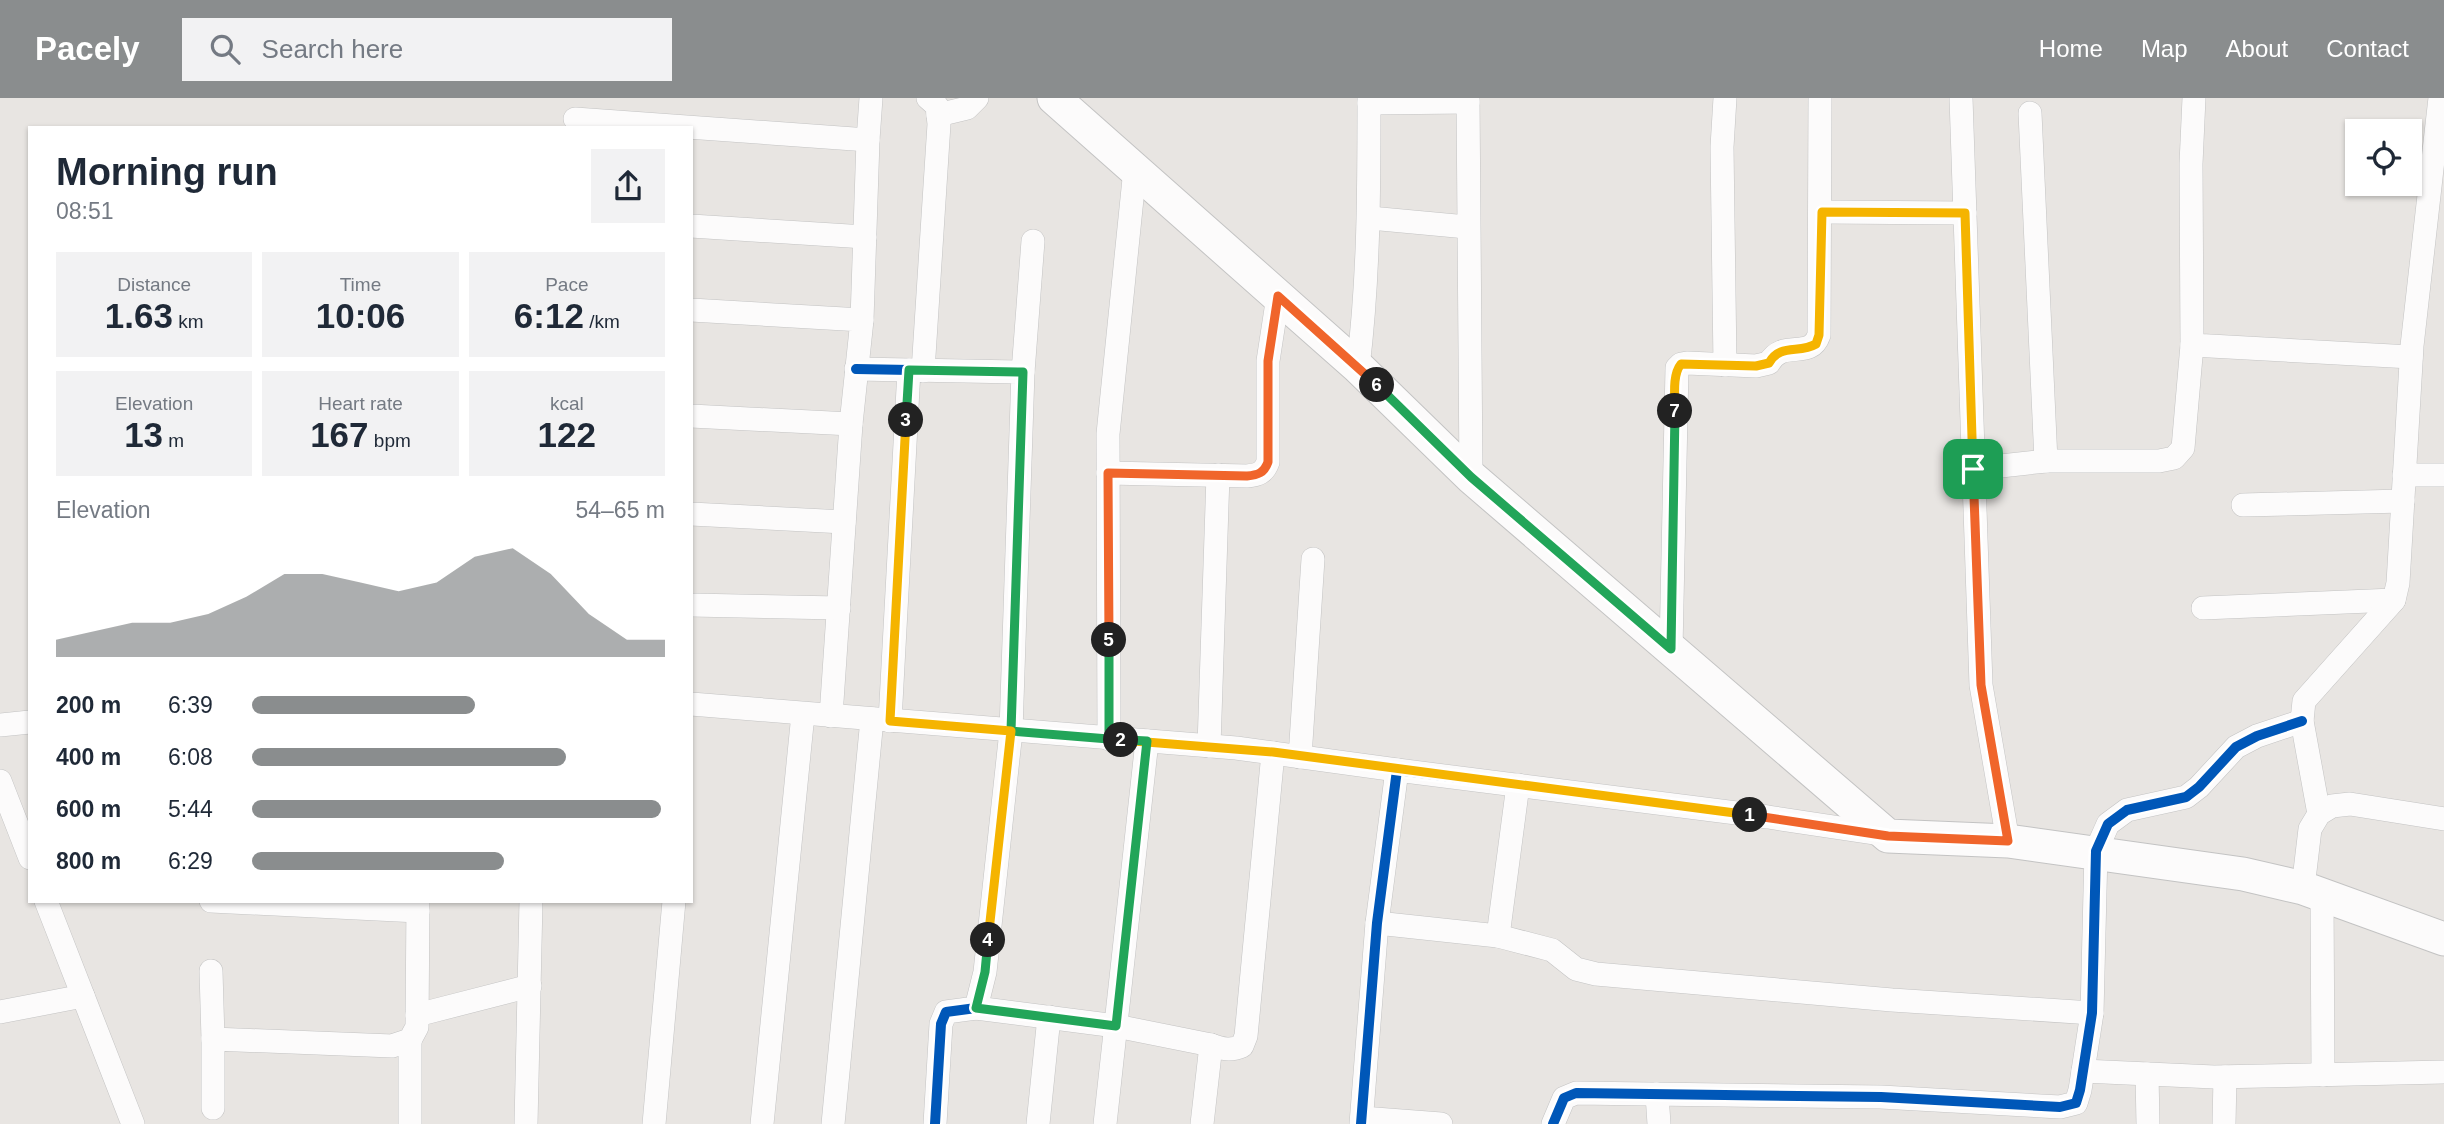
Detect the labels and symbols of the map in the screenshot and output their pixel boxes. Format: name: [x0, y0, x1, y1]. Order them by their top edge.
pin: 6: [1360, 368, 1394, 402]
pin: 7: [1658, 394, 1692, 428]
pin: 3: [888, 402, 923, 438]
pin: [1943, 439, 2003, 499]
pin: 5: [1092, 622, 1126, 658]
pin: 2: [1104, 722, 1138, 758]
pin: 1: [1732, 798, 1768, 832]
pin: 4: [970, 922, 1006, 958]

